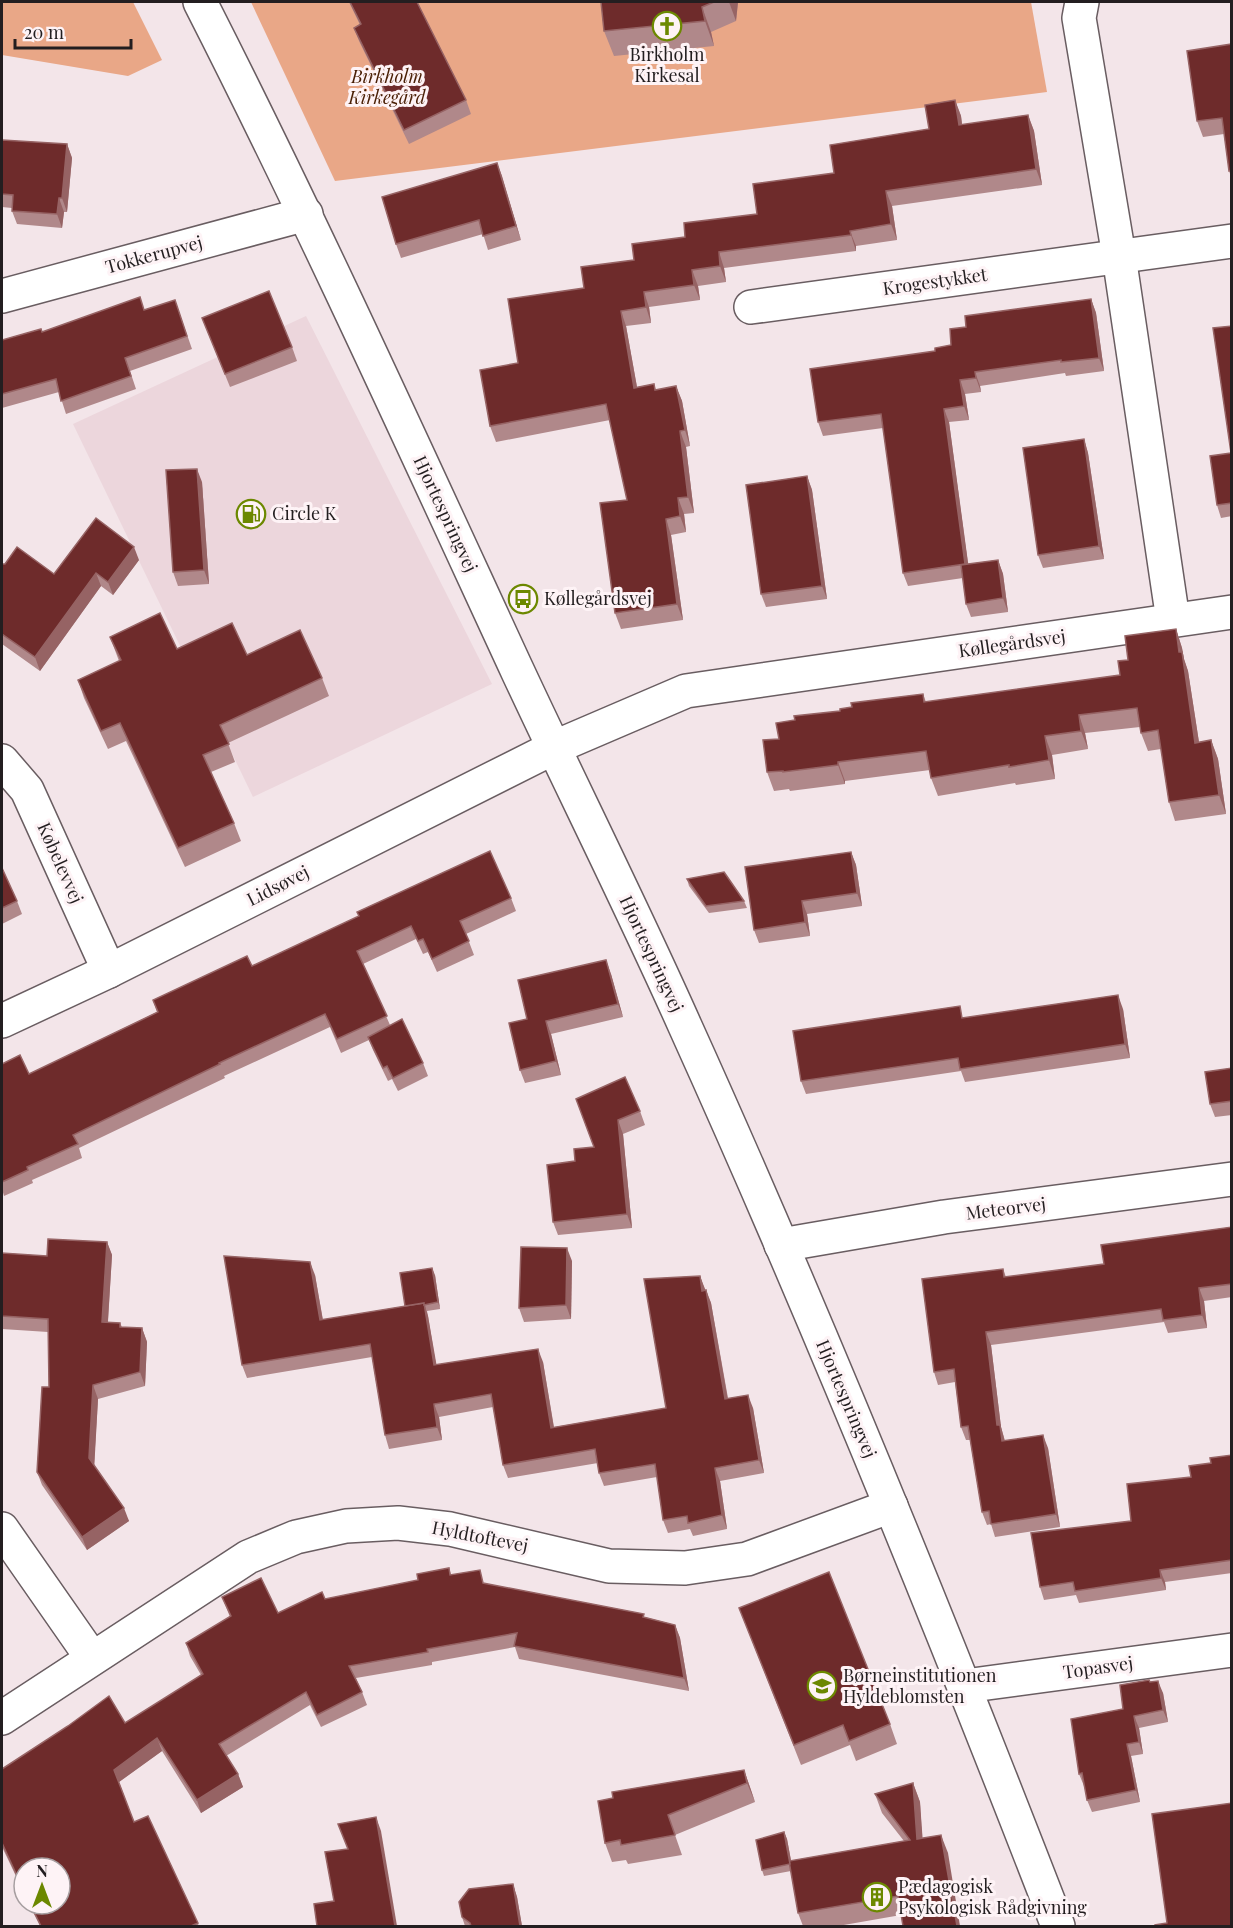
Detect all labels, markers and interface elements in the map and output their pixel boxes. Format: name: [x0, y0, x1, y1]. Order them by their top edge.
church icon: Birkholm Kirkesal: [651, 10, 683, 42]
scale bar: [15, 12, 130, 50]
text: 20 m: [24, 20, 64, 44]
place label: Birkholm Kirkesal: [630, 42, 704, 87]
park label: Birkholm Kirkegård: [348, 64, 427, 109]
street label: Tokkerupvej: [103, 230, 205, 278]
street label: Krogestykket: [881, 262, 989, 300]
street label: Hjortespringvej: [408, 451, 483, 576]
fuel station icon: Circle K: [235, 498, 267, 530]
place label: Circle K: [272, 501, 337, 525]
bus stop icon: Køllegårdsvej: [507, 583, 539, 615]
place label: Køllegårdsvej: [544, 586, 652, 610]
street label: Køllegårdsvej: [957, 624, 1067, 662]
street label: Købelevvej: [32, 818, 89, 907]
street label: Lidsøvej: [242, 859, 313, 911]
street label: Hjortespringvej: [614, 891, 689, 1016]
street label: Meteorvej: [965, 1191, 1047, 1225]
street label: Hjortespringvej: [811, 1336, 883, 1461]
street label: Hyldtoftevej: [430, 1515, 530, 1557]
street label: Topasvej: [1061, 1650, 1134, 1684]
place label: Børneinstitutionen Hyldeblomsten: [843, 1663, 997, 1708]
school or university icon: Børneinstitutionen Hyldeblomsten: [806, 1670, 838, 1702]
north arrow: [12, 1856, 72, 1916]
text: N: [36, 1860, 48, 1881]
place label: Pædagogisk Psykologisk Rådgivning: [898, 1874, 1087, 1919]
building icon: Pædagogisk Psykologisk Rådgivning: [861, 1881, 893, 1913]

